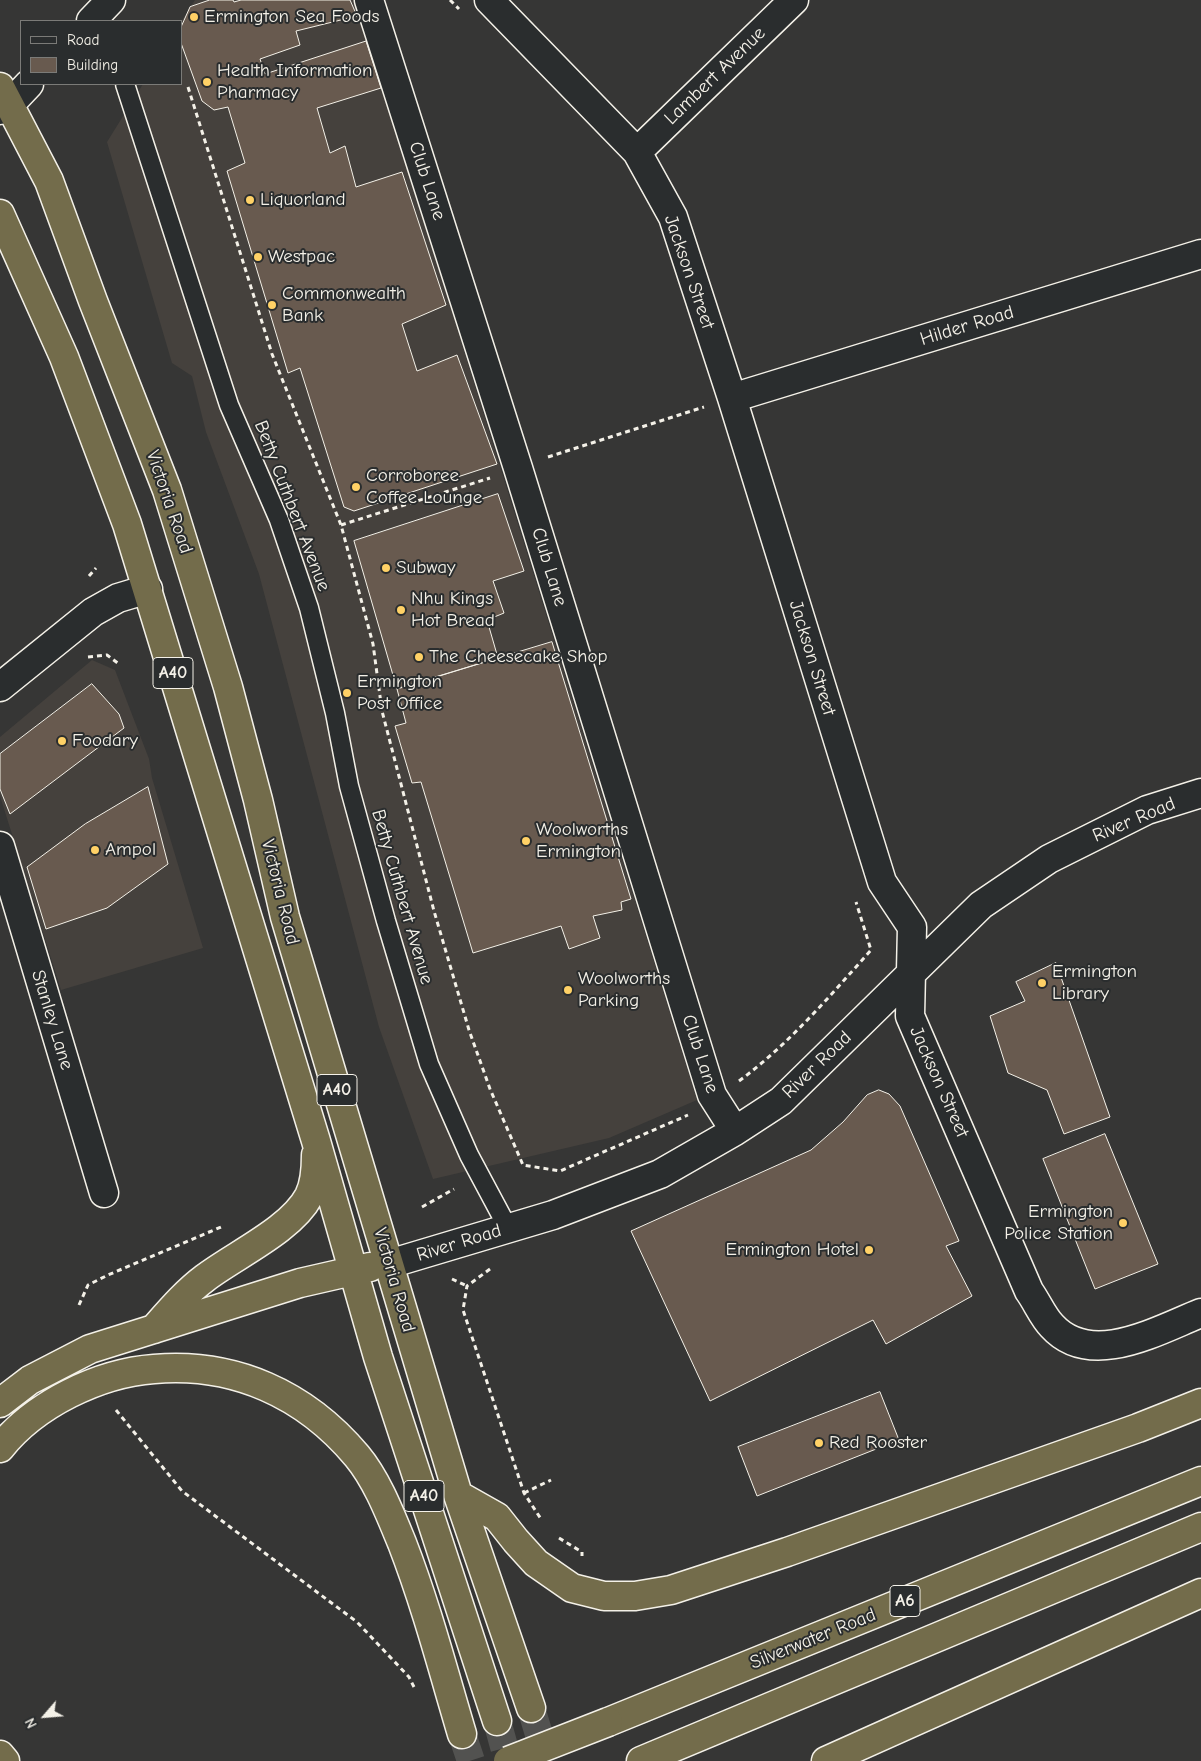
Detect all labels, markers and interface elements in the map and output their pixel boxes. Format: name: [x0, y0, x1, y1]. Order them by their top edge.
place label: Ermington Sea Foods: [204, 6, 380, 28]
marker: Ermington Sea Foods: [188, 11, 200, 23]
legend: [20, 20, 182, 85]
street label: Lambert Avenue: [660, 22, 770, 130]
text: Road: [67, 31, 99, 49]
text: Building: [67, 56, 118, 74]
place label: Health Information Pharmacy: [217, 60, 373, 104]
marker: Health Information Pharmacy: [201, 76, 213, 88]
street label: Club Lane: [404, 139, 450, 223]
place label: Liquorland: [260, 189, 345, 211]
marker: Liquorland: [244, 194, 256, 206]
street label: Jackson Street: [659, 212, 719, 332]
place label: Westpac: [268, 246, 335, 268]
marker: Westpac: [252, 251, 264, 263]
place label: Commonwealth Bank: [282, 283, 406, 327]
marker: Commonwealth Bank: [266, 299, 278, 311]
street label: Hilder Road: [917, 301, 1017, 351]
street label: Betty Cuthbert Avenue: [249, 417, 335, 595]
street label: Victoria Road: [141, 447, 197, 557]
place label: Corroboree Coffee Lounge: [366, 465, 482, 509]
marker: Corroboree Coffee Lounge: [350, 481, 362, 493]
street label: Club Lane: [526, 525, 572, 609]
place label: Subway: [396, 557, 456, 579]
marker: Subway: [380, 562, 392, 574]
place label: Nhu Kings Hot Bread: [411, 588, 495, 632]
street label: Jackson Street: [784, 598, 840, 718]
marker: Nhu Kings Hot Bread: [395, 604, 407, 616]
place label: The Cheesecake Shop: [429, 646, 608, 668]
marker: The Cheesecake Shop: [413, 651, 425, 663]
road number: A40: [153, 658, 193, 688]
place label: Ermington Post Office: [357, 671, 442, 715]
marker: Ermington Post Office: [341, 687, 353, 699]
place label: Foodary: [72, 730, 138, 752]
marker: Foodary: [56, 735, 68, 747]
street label: River Road: [1089, 792, 1179, 848]
street label: Betty Cuthbert Avenue: [366, 807, 438, 987]
place label: Woolworths Ermington: [536, 819, 628, 863]
marker: Woolworths Ermington: [520, 835, 532, 847]
street label: Victoria Road: [256, 837, 304, 947]
place label: Ampol: [105, 839, 156, 861]
marker: Ampol: [89, 844, 101, 856]
place label: Ermington Library: [1052, 961, 1137, 1005]
street label: Stanley Lane: [26, 967, 78, 1073]
place label: Woolworths Parking: [578, 968, 670, 1012]
marker: Ermington Library: [1036, 977, 1048, 989]
marker: Woolworths Parking: [562, 984, 574, 996]
street label: Club Lane: [677, 1012, 723, 1096]
street label: Jackson Street: [904, 1023, 974, 1141]
street label: River Road: [778, 1026, 856, 1104]
road number: A40: [317, 1074, 357, 1106]
place label: Ermington Police Station: [1004, 1201, 1113, 1245]
marker: Ermington Police Station: [1117, 1217, 1129, 1229]
street label: River Road: [414, 1219, 504, 1267]
street label: Victoria Road: [368, 1225, 420, 1335]
place label: Ermington Hotel: [725, 1239, 859, 1261]
marker: Ermington Hotel: [863, 1244, 875, 1256]
place label: Red Rooster: [829, 1432, 927, 1454]
marker: Red Rooster: [813, 1437, 825, 1449]
road number: A40: [404, 1480, 444, 1512]
road number: A6: [890, 1585, 920, 1616]
street label: Silverwater Road: [747, 1603, 879, 1675]
north arrow: [20, 1691, 70, 1741]
text: N: [22, 1715, 41, 1731]

